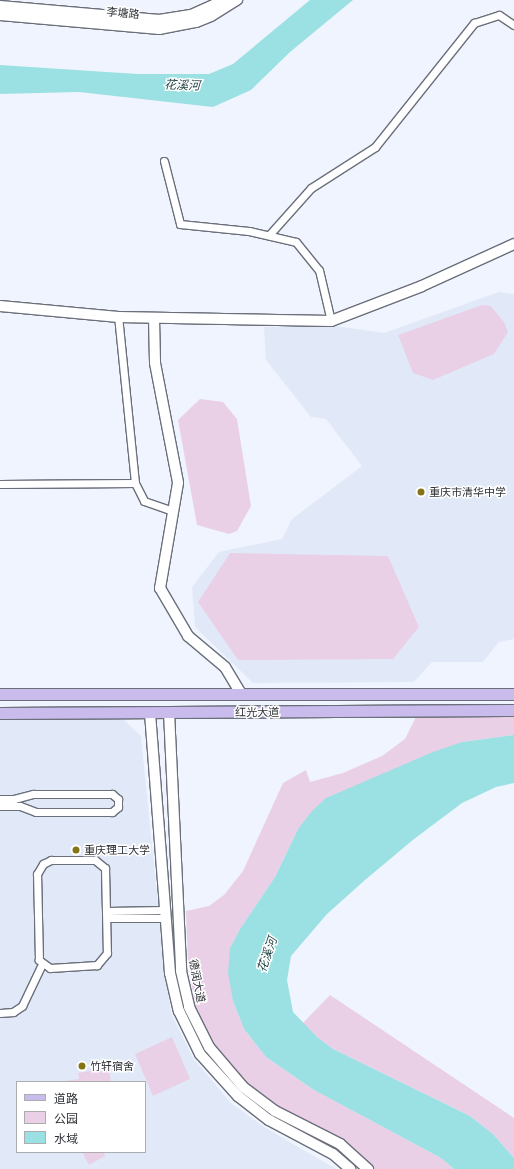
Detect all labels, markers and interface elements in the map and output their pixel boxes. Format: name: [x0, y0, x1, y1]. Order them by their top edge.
street label: 李塘路: [106, 5, 140, 21]
water label: 花溪河: [164, 78, 200, 94]
place label: 重庆市清华中学: [429, 485, 506, 499]
marker: 重庆市清华中学: [416, 487, 426, 497]
street label: 红光大道: [235, 705, 279, 719]
place label: 重庆理工大学: [84, 843, 150, 857]
marker: 重庆理工大学: [71, 845, 81, 855]
water label: 花溪河: [255, 936, 281, 974]
street label: 德润大道: [186, 958, 208, 1004]
place label: 竹轩宿舍: [90, 1059, 134, 1073]
marker: 竹轩宿舍: [77, 1061, 87, 1071]
legend: [16, 1081, 146, 1153]
text: 道路: [54, 1092, 78, 1106]
text: 公园: [54, 1112, 78, 1126]
text: 水域: [54, 1132, 78, 1146]

